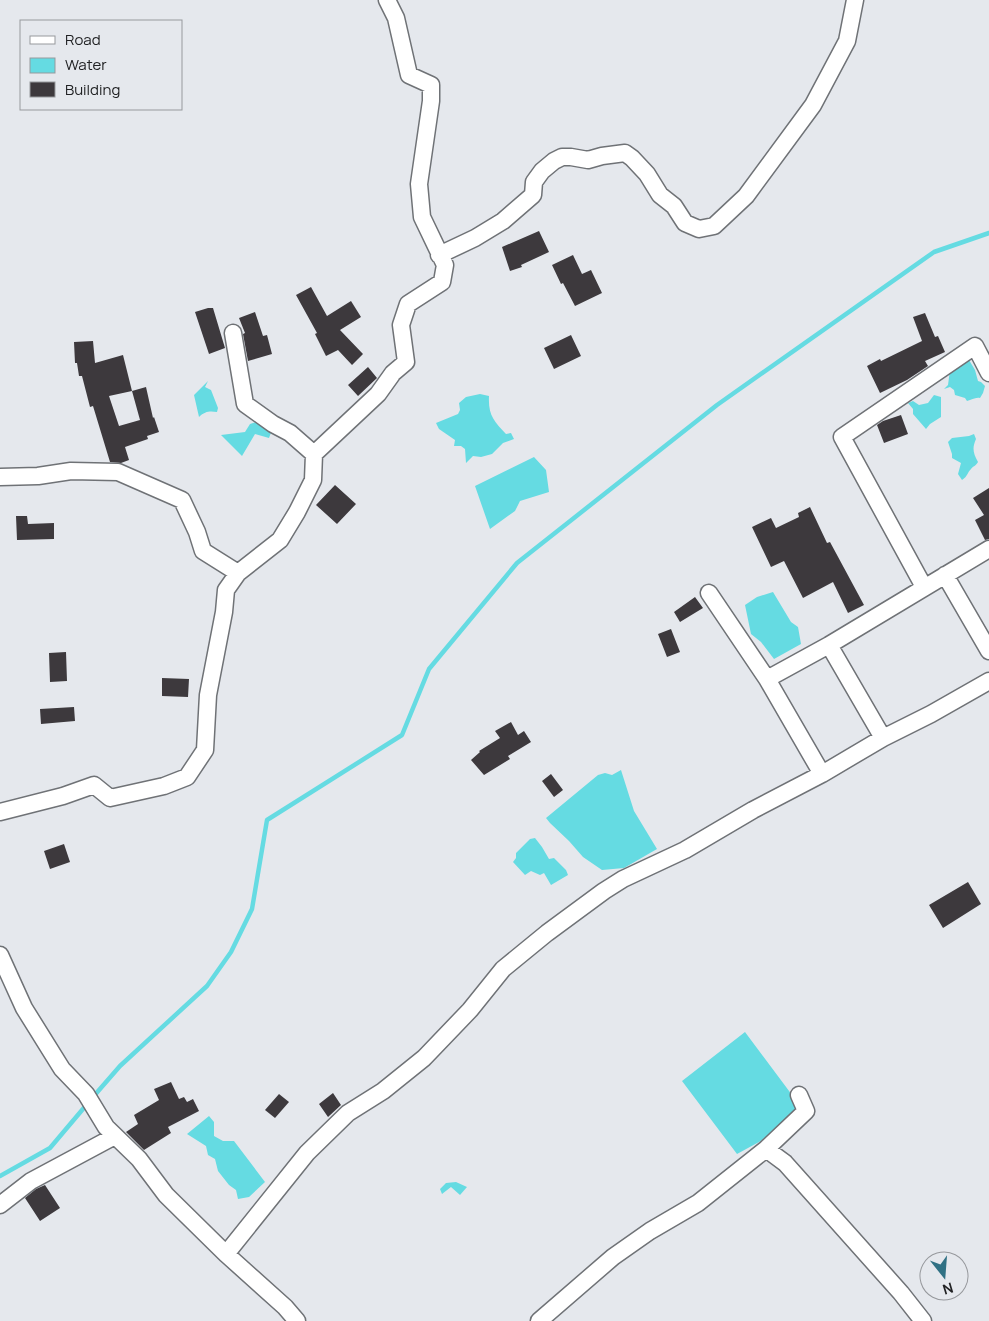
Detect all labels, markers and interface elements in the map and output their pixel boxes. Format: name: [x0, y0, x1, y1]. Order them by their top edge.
legend: [20, 20, 182, 110]
text: Road: [65, 29, 101, 50]
text: Water: [65, 54, 107, 75]
text: Building: [65, 79, 120, 100]
north arrow: [919, 1251, 969, 1301]
text: N: [940, 1278, 956, 1299]

